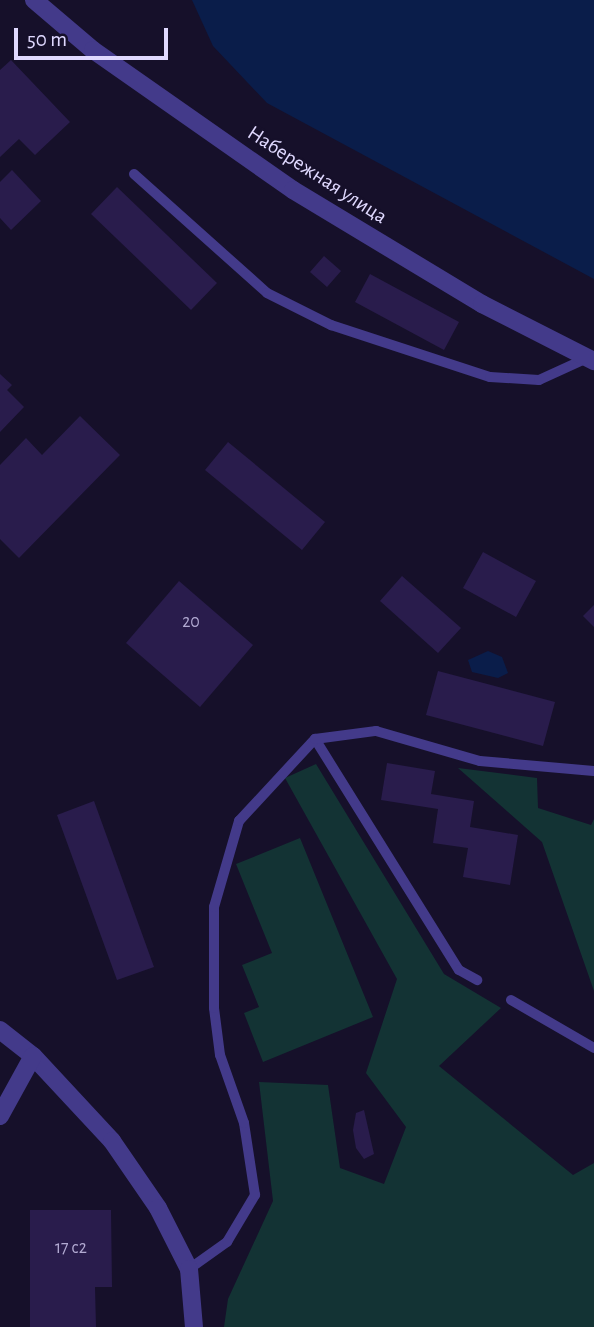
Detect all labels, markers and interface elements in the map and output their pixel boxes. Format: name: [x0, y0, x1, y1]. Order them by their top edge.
scale bar: [18, 14, 172, 58]
text: 50 m: [27, 29, 67, 50]
street label: Набережная улица: [242, 120, 392, 230]
house number: 20: [182, 611, 200, 633]
house number: 17 с2: [55, 1237, 87, 1259]

